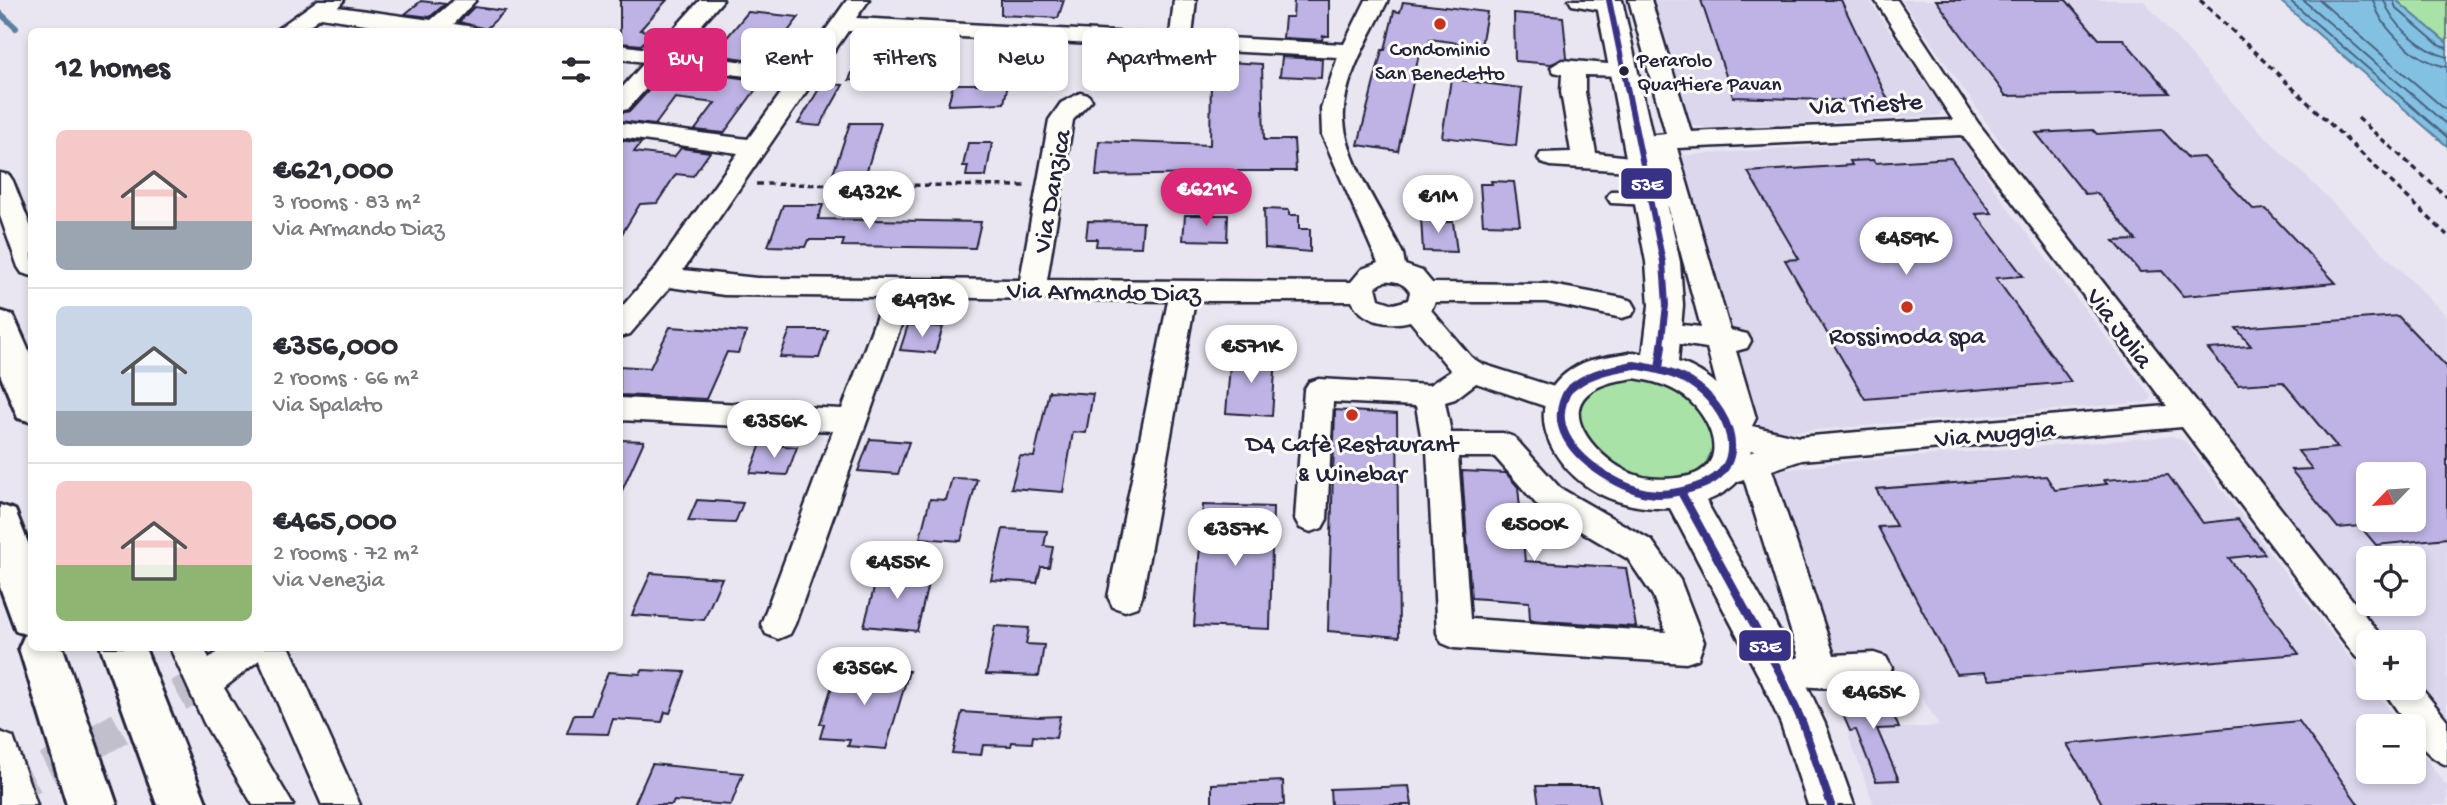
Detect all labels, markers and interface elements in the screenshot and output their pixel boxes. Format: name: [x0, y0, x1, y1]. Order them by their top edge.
marker: Condominio San Benedetto: [1432, 16, 1448, 32]
chip: Buy: [644, 28, 727, 91]
chip: Rent: [741, 28, 836, 91]
chip: Filters: [850, 28, 960, 91]
chip: New: [974, 28, 1068, 91]
chip: Apartment: [1082, 28, 1239, 91]
place label: Condominio San Benedetto: [1375, 39, 1505, 88]
place label: Perarolo Quartiere Pavan: [1636, 50, 1781, 99]
icon: filters: [557, 51, 595, 89]
text: 12 homes: [56, 53, 169, 88]
marker: Perarolo Quartiere Pavan: [1617, 64, 1631, 78]
street label: Via Trieste: [1808, 88, 1924, 125]
street label: Via Danzica: [1028, 126, 1081, 257]
text: €621,000: [273, 155, 393, 190]
icon: home: [112, 158, 196, 242]
line badge: 53E: [1620, 167, 1673, 200]
pin: €621K: [1157, 168, 1255, 228]
pin: €432K: [820, 172, 918, 231]
text: 53E: [1631, 175, 1664, 198]
pin: €1M: [1404, 176, 1472, 235]
text: €621K: [1177, 177, 1235, 204]
text: €432K: [839, 180, 899, 207]
text: €1M: [1419, 184, 1457, 211]
text: 3 rooms · 83 m²: [273, 190, 421, 217]
text: Via Armando Diaz: [273, 217, 444, 244]
pin: €459K: [1857, 218, 1955, 277]
text: €459K: [1876, 226, 1936, 253]
street label: Via Armando Diaz: [1006, 277, 1203, 312]
pin: €493K: [873, 280, 971, 339]
street label: Via Julia: [2077, 283, 2159, 377]
text: €493K: [892, 288, 952, 315]
marker: Rossimoda spa: [1899, 299, 1915, 315]
place label: Rossimoda spa: [1829, 323, 1987, 354]
pin: €571K: [1202, 326, 1300, 385]
text: €356,000: [273, 331, 398, 366]
icon: home: [112, 334, 196, 418]
text: €571K: [1221, 334, 1281, 361]
text: 2 rooms · 66 m²: [273, 366, 419, 393]
text: Via Spalato: [273, 393, 383, 420]
pin: €356K: [725, 400, 823, 460]
marker: D4 Cafè Restaurant & Winebar: [1344, 407, 1360, 423]
text: €356K: [743, 409, 805, 436]
street label: Via Muggia: [1933, 416, 2058, 457]
place label: D4 Cafè Restaurant & Winebar: [1244, 431, 1460, 492]
north arrow: [2356, 462, 2426, 532]
map controls: [2356, 462, 2426, 784]
pin: €500K: [1485, 504, 1583, 563]
text: €465,000: [273, 506, 397, 541]
pin: €357K: [1186, 508, 1284, 568]
icon: home: [112, 509, 196, 593]
text: €500K: [1502, 512, 1566, 539]
text: €357K: [1204, 517, 1266, 544]
text: 2 rooms · 72 m²: [273, 541, 419, 568]
pin: €455K: [848, 542, 946, 601]
button: locate: [2356, 546, 2426, 616]
text: €455K: [866, 550, 928, 577]
text: Via Venezia: [273, 568, 384, 595]
line badge: 53E: [1738, 629, 1792, 662]
button: +: [2356, 630, 2426, 700]
text: 53E: [1749, 637, 1782, 660]
pin: €356K: [815, 648, 913, 707]
text: €356K: [833, 656, 895, 683]
pin: €465K: [1824, 672, 1922, 731]
text: €465K: [1843, 680, 1904, 707]
button: −: [2356, 714, 2426, 784]

